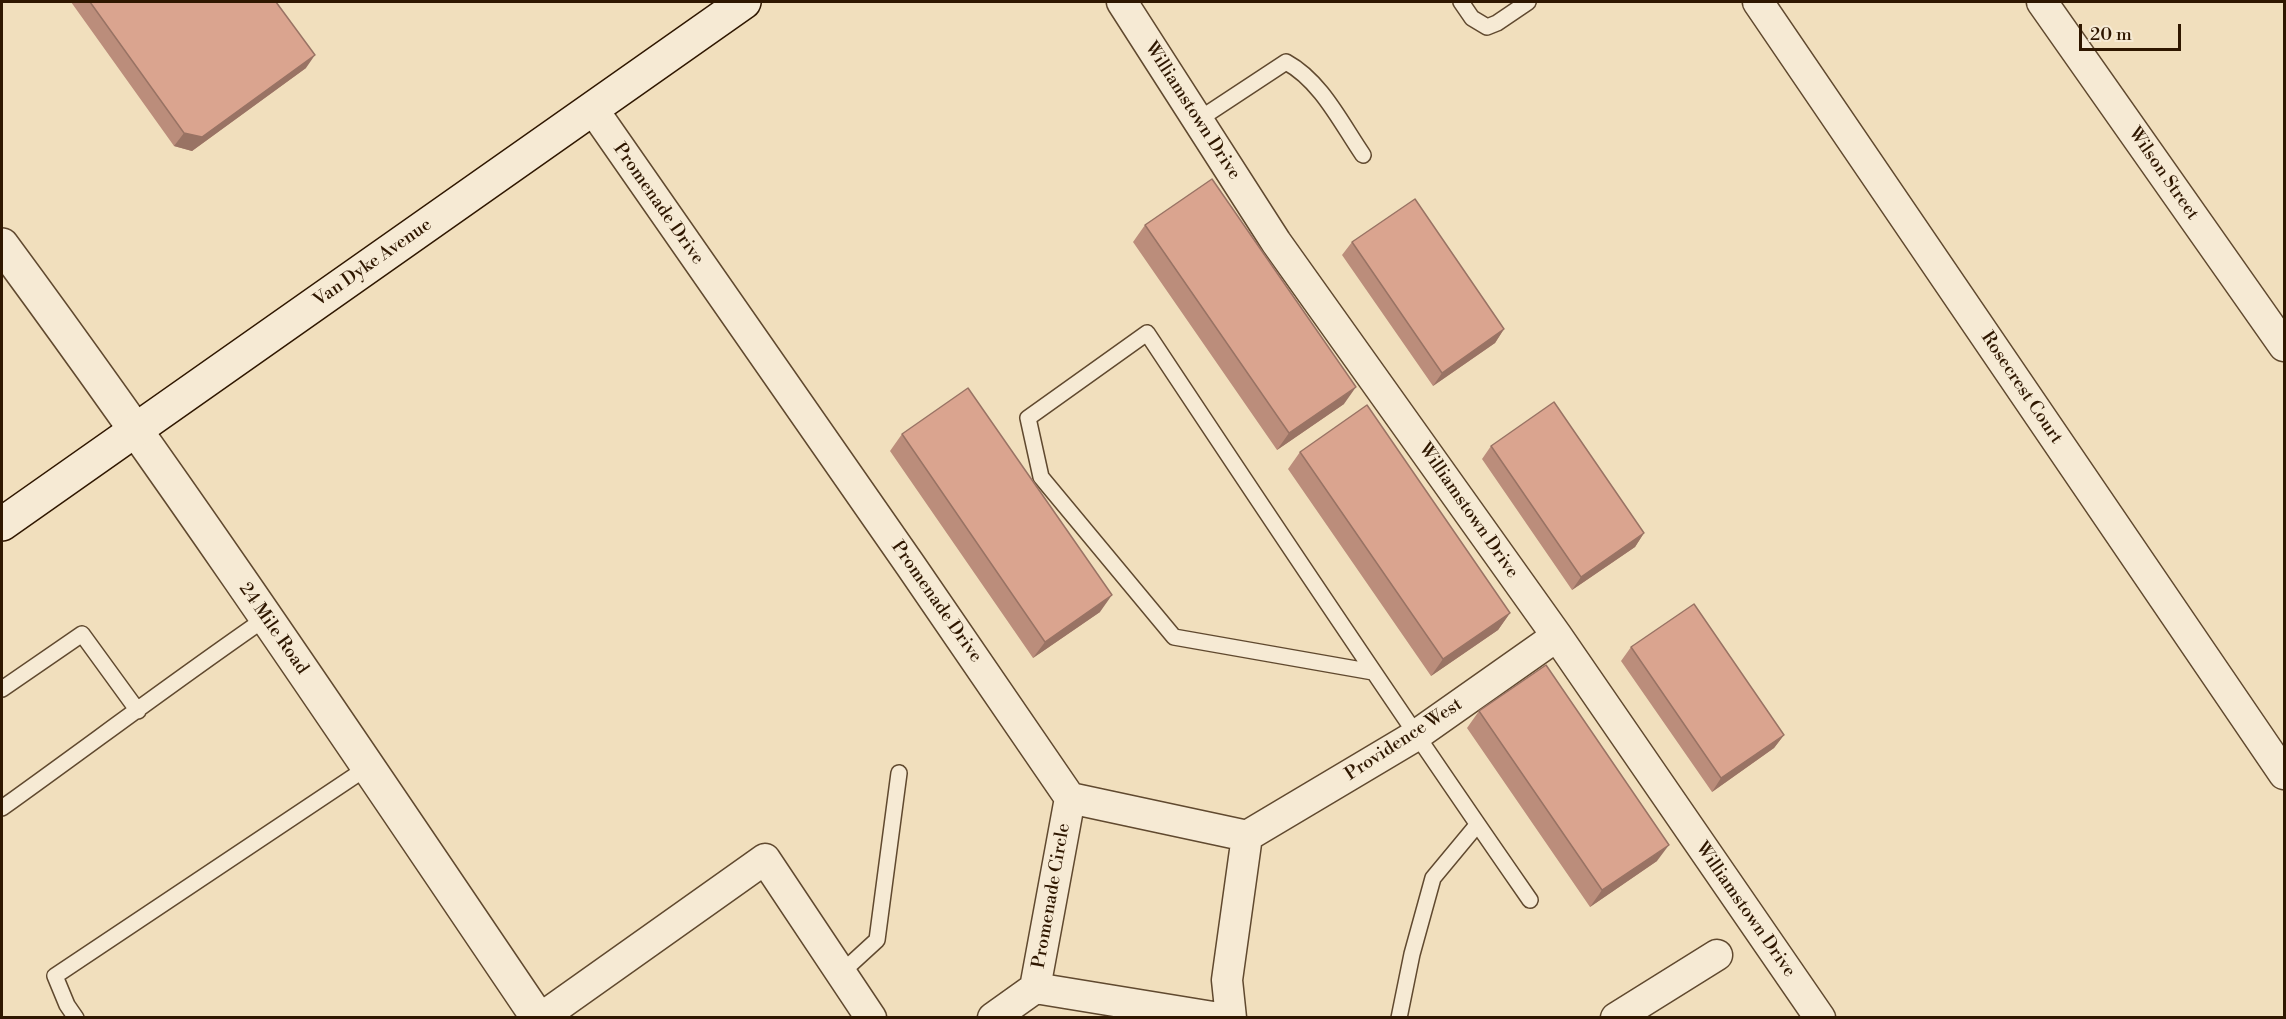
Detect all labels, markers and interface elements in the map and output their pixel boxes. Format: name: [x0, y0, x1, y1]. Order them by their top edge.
scale bar: [2082, 12, 2184, 50]
text: 20 m: [2090, 23, 2132, 46]
street label: Williamstown Drive: [1139, 38, 1245, 184]
street label: Wilson Street: [2123, 123, 2203, 225]
street label: Promenade Drive: [608, 139, 708, 269]
street label: Van Dyke Avenue: [310, 214, 436, 312]
street label: Rosecrest Court: [1976, 328, 2066, 448]
street label: Williamstown Drive: [1413, 439, 1523, 583]
street label: Promenade Drive: [886, 537, 986, 667]
street label: 24 Mile Road: [234, 579, 312, 679]
street label: Providence West: [1341, 694, 1467, 786]
street label: Promenade Circle: [1029, 822, 1075, 970]
street label: Williamstown Drive: [1690, 838, 1800, 982]

